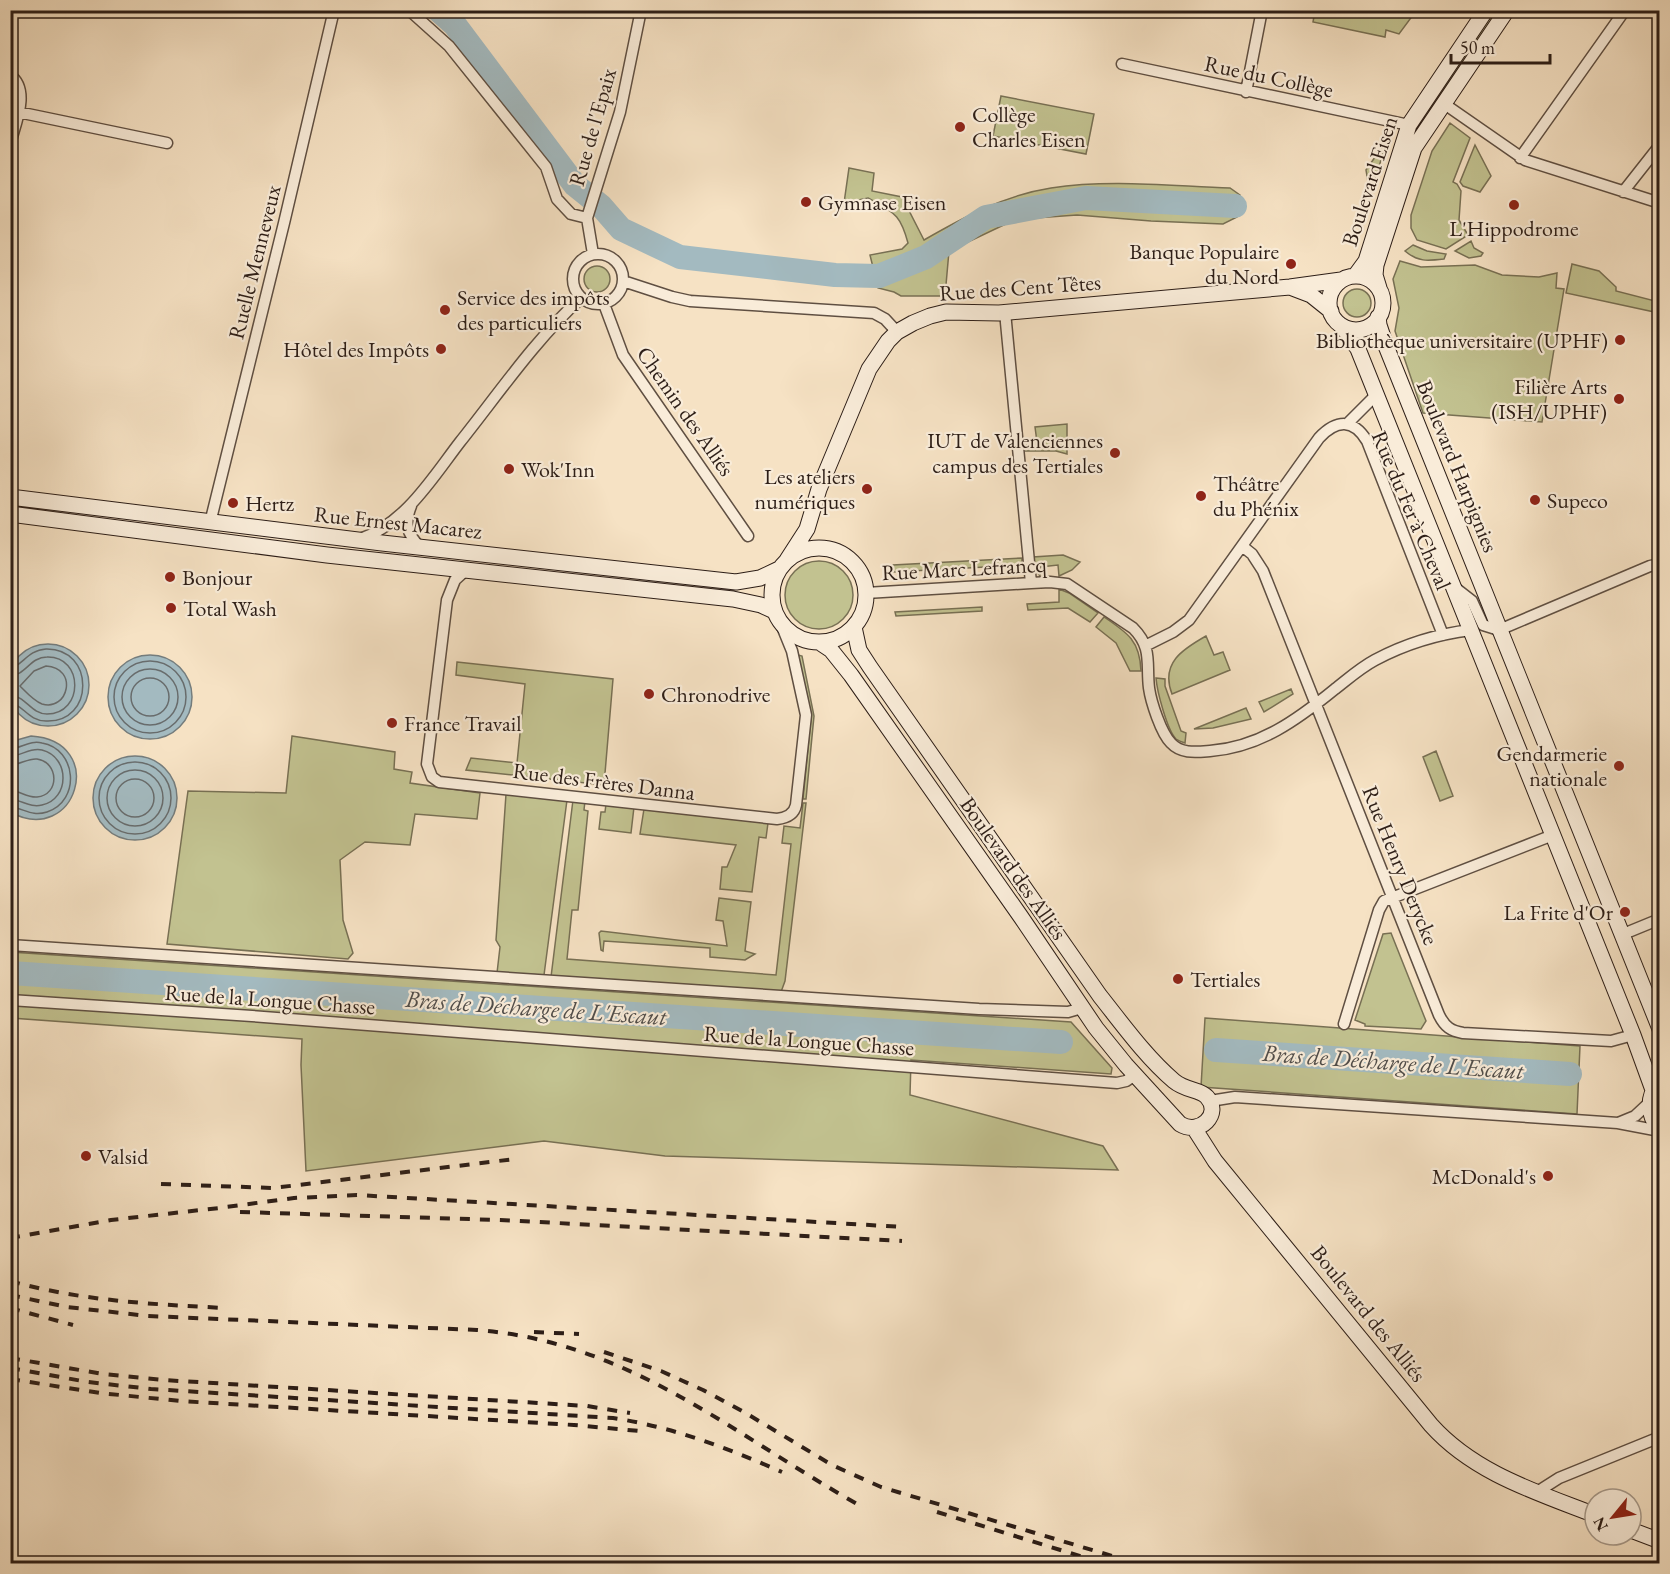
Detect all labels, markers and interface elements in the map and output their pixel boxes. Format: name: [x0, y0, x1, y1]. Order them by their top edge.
scale bar: [1451, 27, 1550, 65]
text: 50 m: [1460, 36, 1495, 59]
street label: Rue du Collège: [1202, 49, 1336, 104]
street label: Rue de l'Epaix: [562, 64, 623, 189]
place label: Collège Charles Eisen: [972, 100, 1086, 154]
street label: Boulevard Eisen: [1335, 112, 1404, 250]
marker: Collège Charles Eisen: [953, 120, 967, 134]
street label: Ruelle Menneveux: [221, 181, 288, 342]
place label: Gymnase Eisen: [818, 188, 947, 217]
marker: Gymnase Eisen: [799, 195, 813, 209]
marker: L'Hippodrome: [1507, 198, 1521, 212]
place label: L'Hippodrome: [1449, 214, 1579, 243]
place label: Banque Populaire du Nord: [1129, 237, 1280, 291]
marker: Banque Populaire du Nord: [1284, 257, 1298, 271]
street label: Rue des Cent Têtes: [938, 267, 1102, 308]
place label: Service des impôts des particuliers: [457, 283, 610, 337]
marker: Service des impôts des particuliers: [438, 303, 452, 317]
place label: Bibliothèque universitaire (UPHF): [1316, 326, 1608, 355]
marker: Bibliothèque universitaire (UPHF): [1613, 333, 1627, 347]
place label: Hôtel des Impôts: [283, 335, 429, 364]
street label: Chemin des Alliés: [630, 341, 741, 482]
marker: Hôtel des Impôts: [434, 342, 448, 356]
place label: Filière Arts (ISH/UPHF): [1491, 372, 1607, 426]
street label: Boulevard Harpignies: [1410, 376, 1505, 557]
marker: Filière Arts (ISH/UPHF): [1612, 392, 1626, 406]
place label: IUT de Valenciennes campus des Tertiales: [927, 426, 1103, 480]
street label: Rue du Fer à Cheval: [1365, 426, 1458, 594]
marker: IUT de Valenciennes campus des Tertiales: [1108, 446, 1122, 460]
place label: Wok'Inn: [521, 455, 595, 484]
marker: Wok'Inn: [502, 462, 516, 476]
place label: Les ateliers numériques: [755, 462, 855, 516]
place label: Théâtre du Phénix: [1213, 469, 1299, 523]
marker: Les ateliers numériques: [860, 482, 874, 496]
place label: Supeco: [1547, 486, 1608, 515]
place label: Hertz: [245, 489, 295, 518]
marker: Théâtre du Phénix: [1194, 489, 1208, 503]
marker: Supeco: [1528, 493, 1542, 507]
marker: Hertz: [226, 496, 240, 510]
street label: Rue Ernest Macarez: [313, 499, 484, 546]
street label: Rue Marc Lefrancq: [881, 550, 1048, 587]
place label: Bonjour: [182, 563, 253, 592]
marker: Bonjour: [163, 570, 177, 584]
place label: Total Wash: [183, 594, 277, 623]
marker: Total Wash: [164, 601, 178, 615]
place label: Chronodrive: [661, 680, 771, 709]
marker: Chronodrive: [642, 687, 656, 701]
place label: France Travail: [404, 709, 521, 738]
marker: France Travail: [385, 716, 399, 730]
place label: Gendarmerie nationale: [1496, 739, 1607, 793]
street label: Rue des Frères Danna: [511, 756, 697, 807]
marker: Gendarmerie nationale: [1612, 759, 1626, 773]
street label: Rue Henry Derycke: [1355, 781, 1446, 949]
street label: Boulevard des Alliés: [953, 791, 1074, 946]
place label: La Frite d'Or: [1503, 898, 1614, 927]
marker: La Frite d'Or: [1618, 905, 1632, 919]
place label: Tertiales: [1190, 965, 1260, 994]
marker: Tertiales: [1171, 972, 1185, 986]
street label: Rue de la Longue Chasse: [164, 978, 377, 1021]
water label: Bras de Décharge de L'Escaut: [404, 983, 669, 1032]
street label: Rue de la Longue Chasse: [703, 1019, 916, 1062]
water label: Bras de Décharge de L'Escaut: [1261, 1037, 1526, 1086]
place label: Valsid: [98, 1142, 149, 1171]
marker: Valsid: [79, 1149, 93, 1163]
place label: McDonald's: [1432, 1162, 1536, 1191]
marker: McDonald's: [1541, 1169, 1555, 1183]
street label: Boulevard des Alliés: [1304, 1239, 1433, 1388]
north arrow: [1583, 1487, 1643, 1547]
text: N: [1588, 1513, 1613, 1535]

